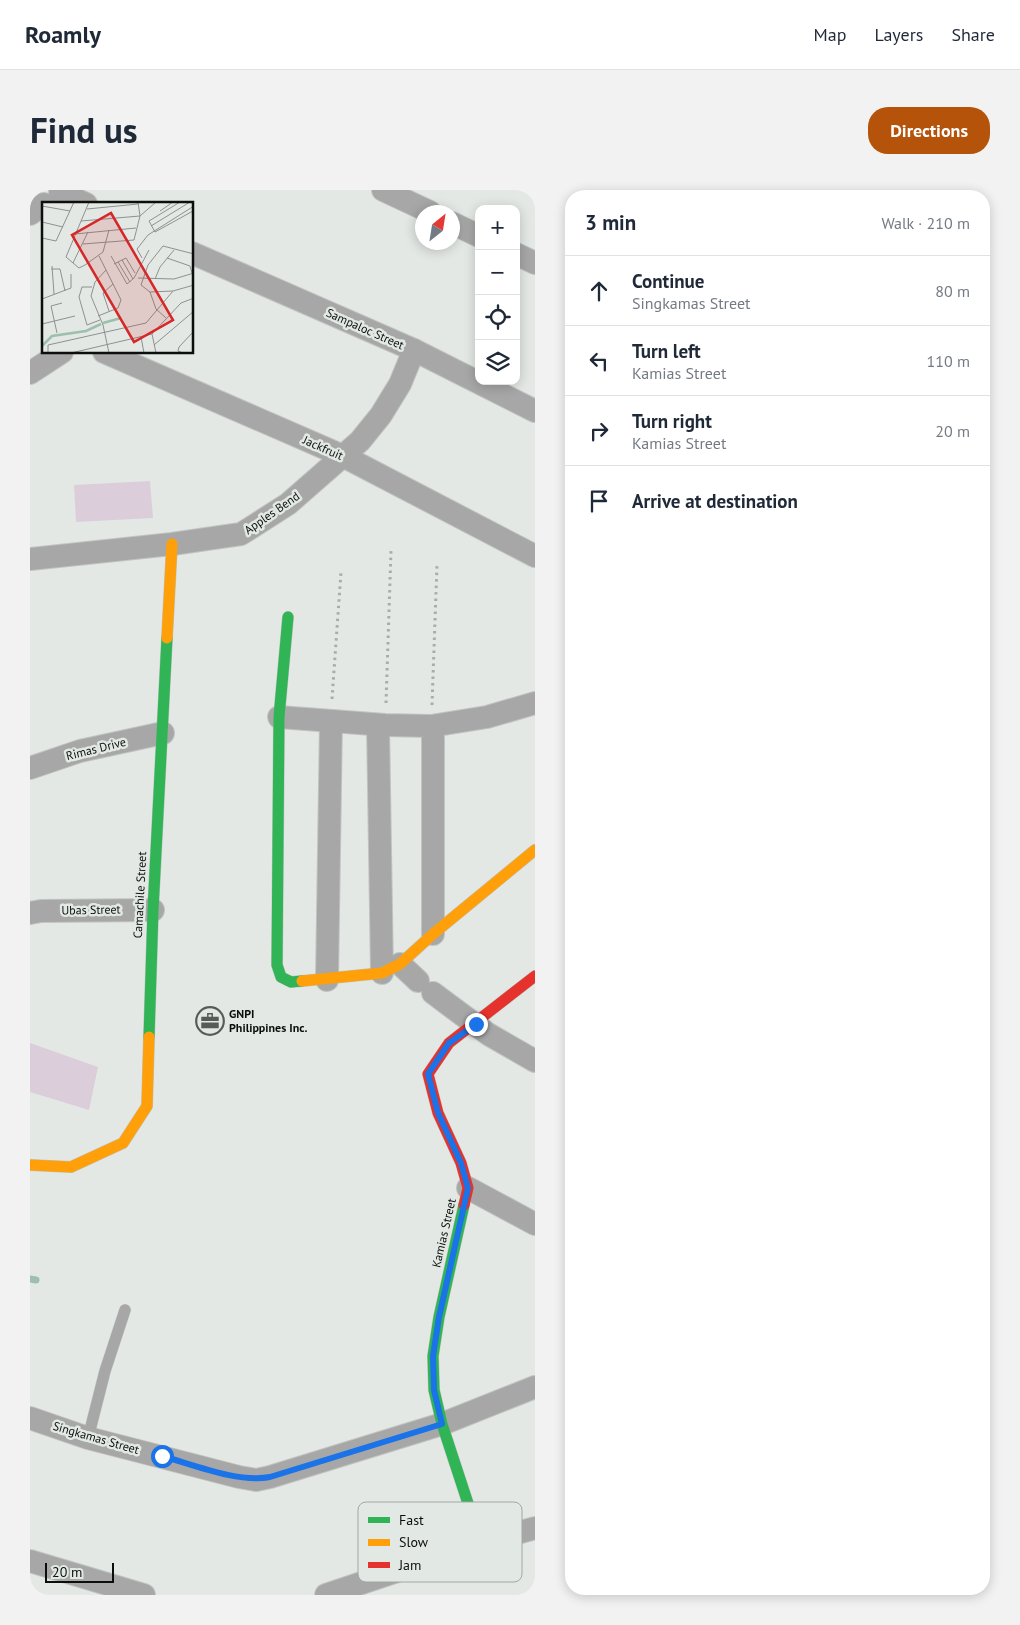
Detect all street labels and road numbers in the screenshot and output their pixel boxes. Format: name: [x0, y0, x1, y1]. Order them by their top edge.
street label: Sampaloc Street: [324, 305, 406, 352]
street label: Jackfruit: [300, 432, 346, 463]
street label: Apples Bend: [241, 488, 302, 537]
street label: Rimas Drive: [64, 734, 127, 763]
street label: Camachile Street: [130, 851, 149, 939]
street label: Ubas Street: [61, 901, 121, 918]
street label: Kamias Street: [428, 1197, 459, 1269]
street label: Singkamas Street: [51, 1418, 141, 1457]

